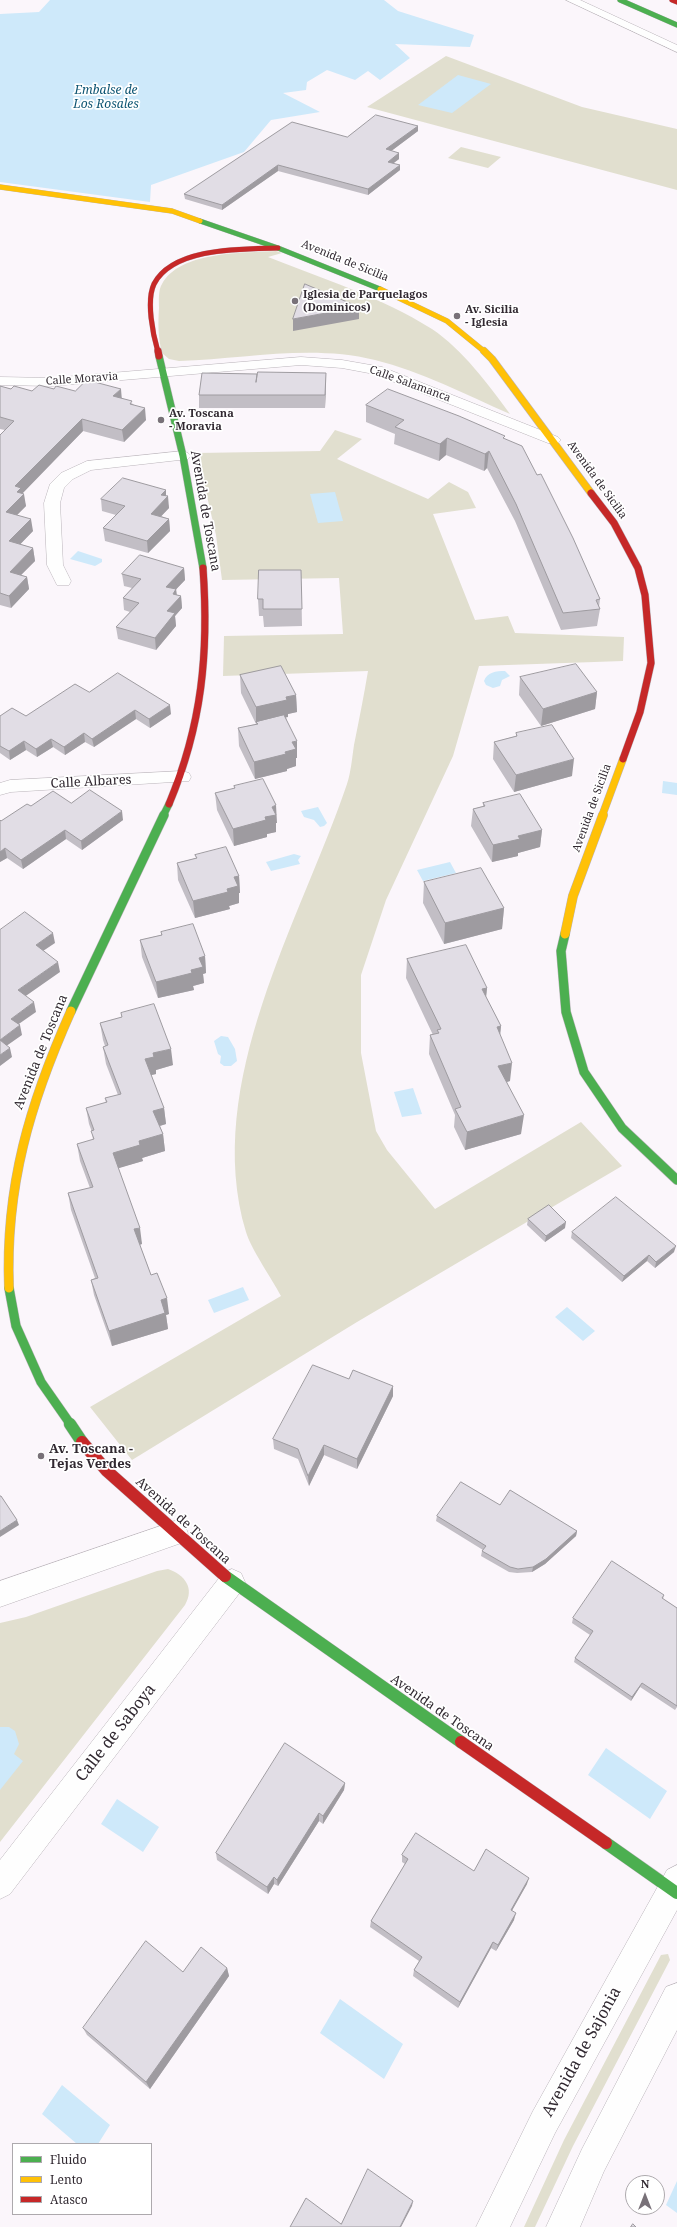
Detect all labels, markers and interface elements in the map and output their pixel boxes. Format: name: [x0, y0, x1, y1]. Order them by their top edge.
water label: Embalse de Los Rosales: [73, 84, 139, 112]
street label: Avenida de Sicilia: [299, 237, 391, 285]
place label: Iglesia de Parquelagos (Dominicos): [303, 288, 427, 314]
marker: Iglesia de Parquelagos (Dominicos): [290, 296, 300, 306]
place label: Av. Sicilia - Iglesia: [465, 303, 519, 329]
marker: Av. Sicilia - Iglesia: [452, 311, 462, 321]
street label: Calle Salamanca: [368, 363, 452, 405]
street label: Calle Moravia: [45, 370, 119, 388]
place label: Av. Toscana - Moravia: [169, 407, 234, 433]
marker: Av. Toscana - Moravia: [156, 415, 166, 425]
street label: Avenida de Sicilia: [564, 439, 630, 521]
street label: Avenida de Toscana: [187, 449, 223, 573]
street label: Avenida de Sicilia: [570, 762, 614, 854]
street label: Calle Albares: [50, 772, 132, 792]
street label: Avenida de Toscana: [11, 992, 71, 1112]
place label: Av. Toscana - Tejas Verdes: [49, 1441, 133, 1472]
marker: Av. Toscana - Tejas Verdes: [36, 1451, 46, 1461]
street label: Avenida de Toscana: [132, 1474, 234, 1568]
street label: Avenida de Toscana: [387, 1671, 497, 1755]
street label: Calle de Saboya: [72, 1680, 160, 1786]
street label: Avenida de Sajonia: [538, 1984, 626, 2120]
legend: [12, 2143, 152, 2215]
text: Fluido: [50, 2151, 87, 2168]
text: Lento: [50, 2171, 83, 2188]
north arrow: [625, 2175, 665, 2215]
text: N: [641, 2176, 649, 2191]
text: Atasco: [50, 2191, 88, 2208]

